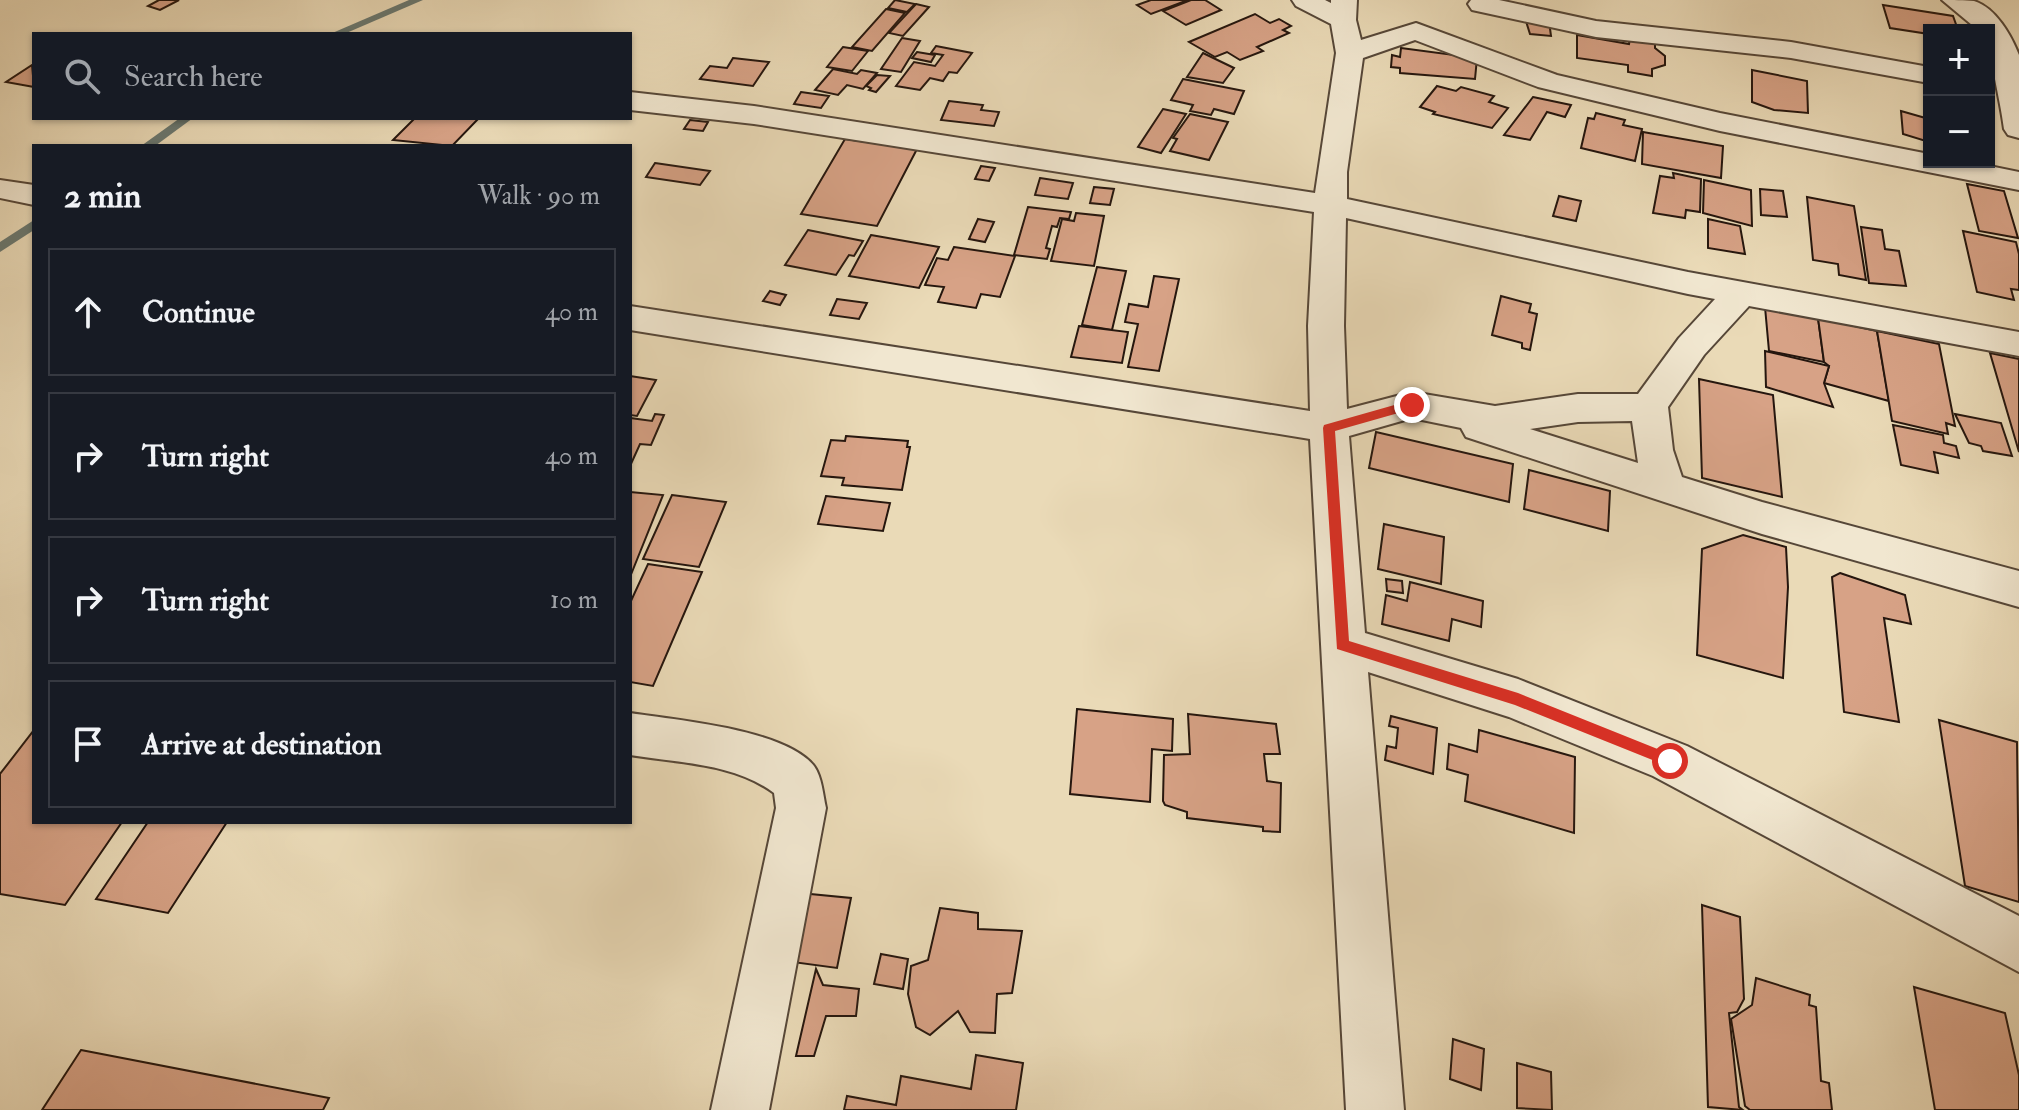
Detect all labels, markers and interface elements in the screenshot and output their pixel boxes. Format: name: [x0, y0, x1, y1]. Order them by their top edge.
map controls: [1923, 24, 1995, 168]
button: +: [1923, 24, 1995, 96]
search box: [32, 32, 632, 120]
icon: search: [60, 54, 104, 98]
text: Search here: [124, 58, 263, 95]
button: −: [1923, 96, 1995, 168]
text: 2 min: [64, 175, 141, 218]
text: Walk · 90 m: [478, 180, 600, 212]
icon: ahead: [66, 290, 110, 334]
text: Continue: [142, 294, 255, 331]
text: 40 m: [545, 296, 598, 328]
route end: [1394, 387, 1430, 423]
icon: right: [66, 434, 110, 478]
text: Turn right: [142, 438, 269, 475]
text: 40 m: [545, 440, 598, 472]
icon: right: [66, 578, 110, 622]
text: Turn right: [142, 582, 269, 619]
text: 10 m: [550, 584, 598, 616]
icon: arrive: [66, 722, 110, 766]
text: Arrive at destination: [142, 726, 382, 763]
route start: [1652, 743, 1688, 779]

